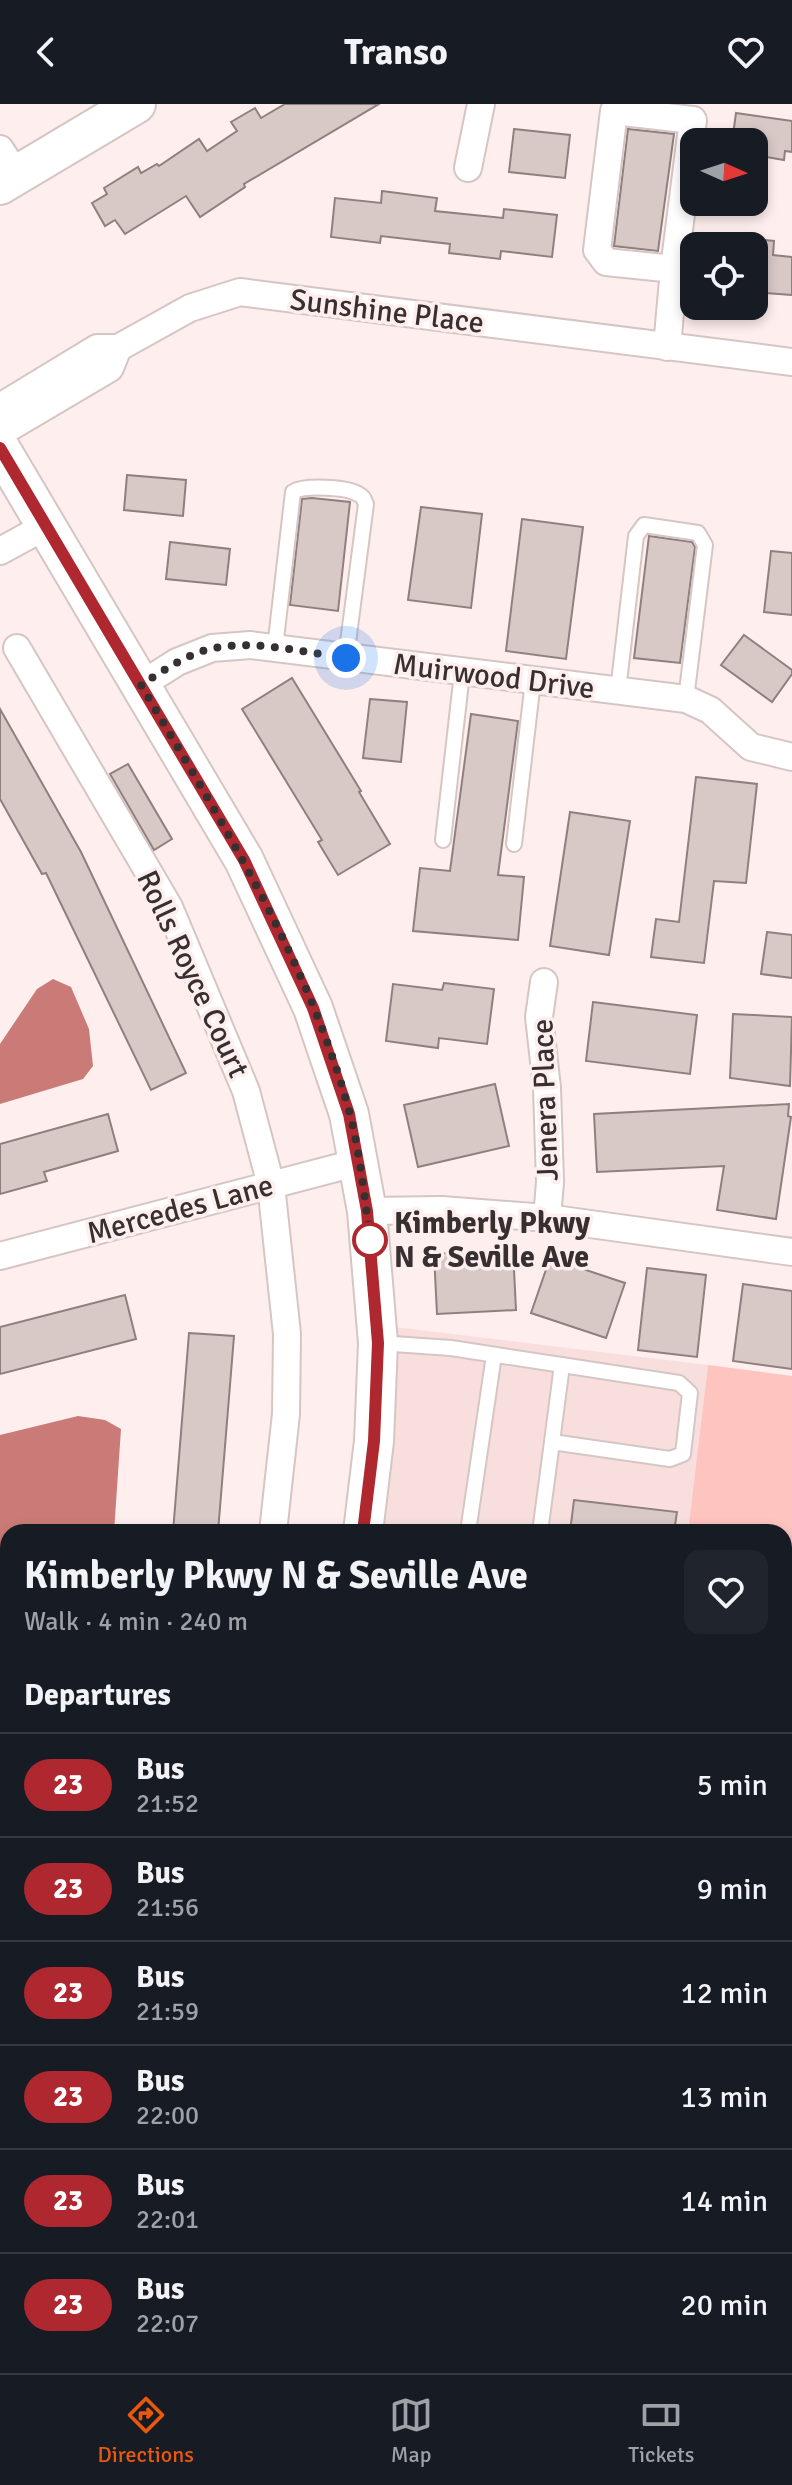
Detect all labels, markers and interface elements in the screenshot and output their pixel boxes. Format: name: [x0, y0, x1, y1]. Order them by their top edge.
icon: back: [24, 30, 68, 74]
text: Transo: [344, 30, 448, 75]
icon: heart: [724, 30, 768, 74]
north arrow: [680, 128, 768, 216]
map controls: [680, 128, 768, 320]
button: locate: [680, 232, 768, 320]
street label: Sunshine Place: [288, 281, 486, 342]
your location: [326, 638, 366, 678]
street label: Muirwood Drive: [391, 646, 597, 707]
street label: Rolls Royce Court: [128, 865, 257, 1084]
street label: Jenera Place: [524, 1018, 567, 1182]
street label: Mercedes Lane: [83, 1167, 277, 1252]
place label: Kimberly Pkwy N & Seville Ave: [394, 1205, 590, 1276]
marker: Kimberly Pkwy N & Seville Ave: [353, 1223, 387, 1257]
button: heart: [684, 1550, 768, 1634]
text: Kimberly Pkwy N & Seville Ave: [24, 1552, 528, 1599]
text: Walk · 4 min · 240 m: [24, 1606, 248, 1638]
text: Departures: [24, 1677, 171, 1714]
text: Bus: [136, 1751, 184, 1788]
text: 5 min: [697, 1767, 768, 1804]
text: 23: [53, 1768, 83, 1802]
text: 21:52: [136, 1788, 199, 1820]
text: Bus: [136, 1855, 184, 1892]
text: 9 min: [697, 1871, 768, 1908]
text: 23: [53, 1872, 83, 1906]
text: 21:56: [136, 1892, 199, 1924]
text: Bus: [136, 1959, 184, 1996]
text: 12 min: [681, 1975, 768, 2012]
text: 23: [53, 1976, 83, 2010]
text: 21:59: [136, 1996, 199, 2028]
text: Bus: [136, 2063, 184, 2100]
text: 13 min: [681, 2079, 768, 2116]
text: 23: [53, 2080, 83, 2114]
text: 22:00: [136, 2100, 199, 2132]
text: Bus: [136, 2167, 184, 2204]
text: 14 min: [681, 2183, 768, 2220]
text: 23: [53, 2184, 83, 2218]
text: 22:01: [136, 2204, 199, 2236]
text: Bus: [136, 2271, 184, 2308]
text: 20 min: [681, 2287, 768, 2324]
text: 23: [53, 2288, 83, 2322]
text: 22:07: [136, 2308, 199, 2340]
tab: Directions: [98, 2393, 194, 2468]
tab: Map: [389, 2393, 433, 2468]
tab: Tickets: [628, 2393, 694, 2468]

